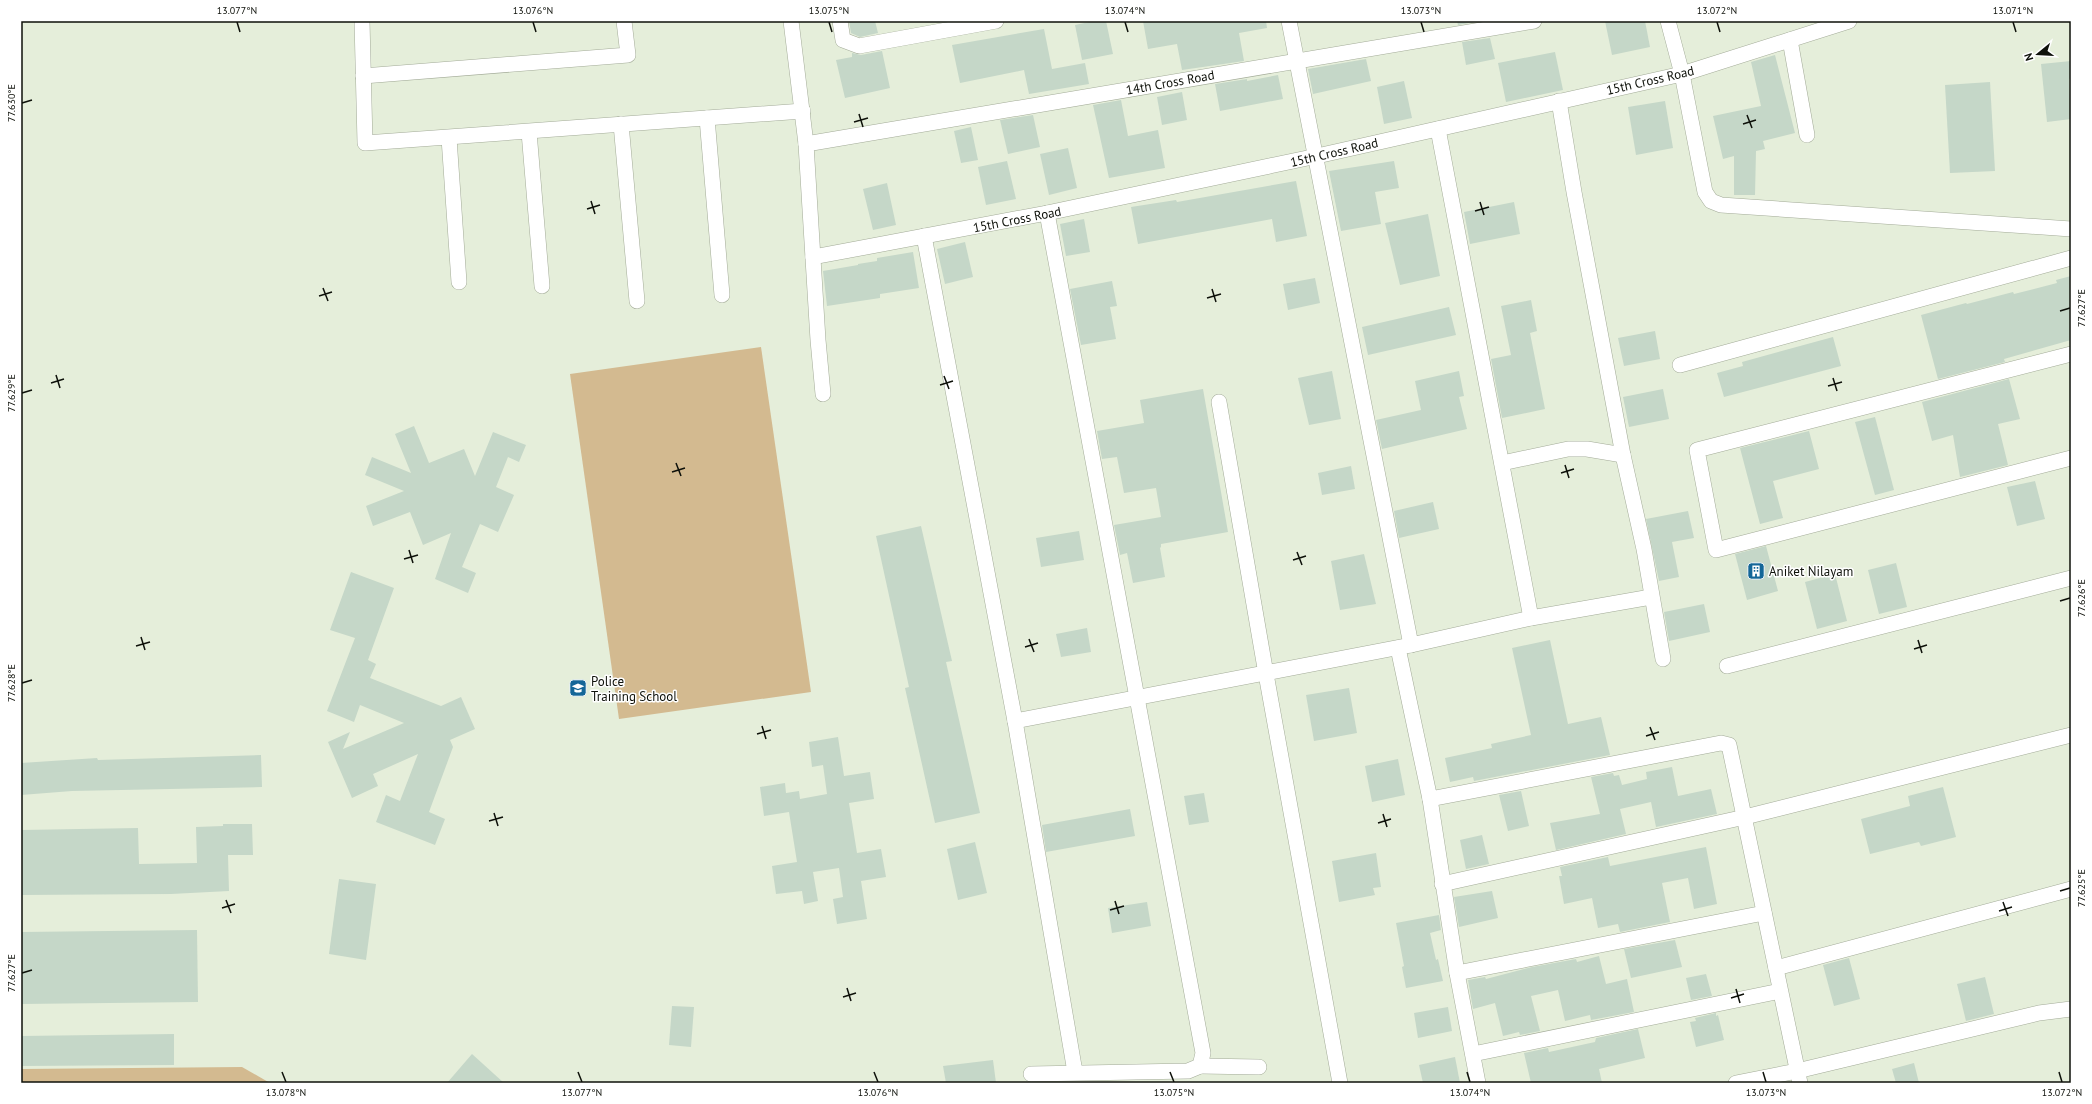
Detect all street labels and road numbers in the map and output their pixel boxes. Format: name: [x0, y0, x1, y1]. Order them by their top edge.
street label: 15th Cross Road: [1605, 62, 1696, 99]
street label: 14th Cross Road: [1124, 66, 1216, 99]
street label: 15th Cross Road: [1289, 134, 1380, 171]
street label: 15th Cross Road: [971, 203, 1063, 236]

